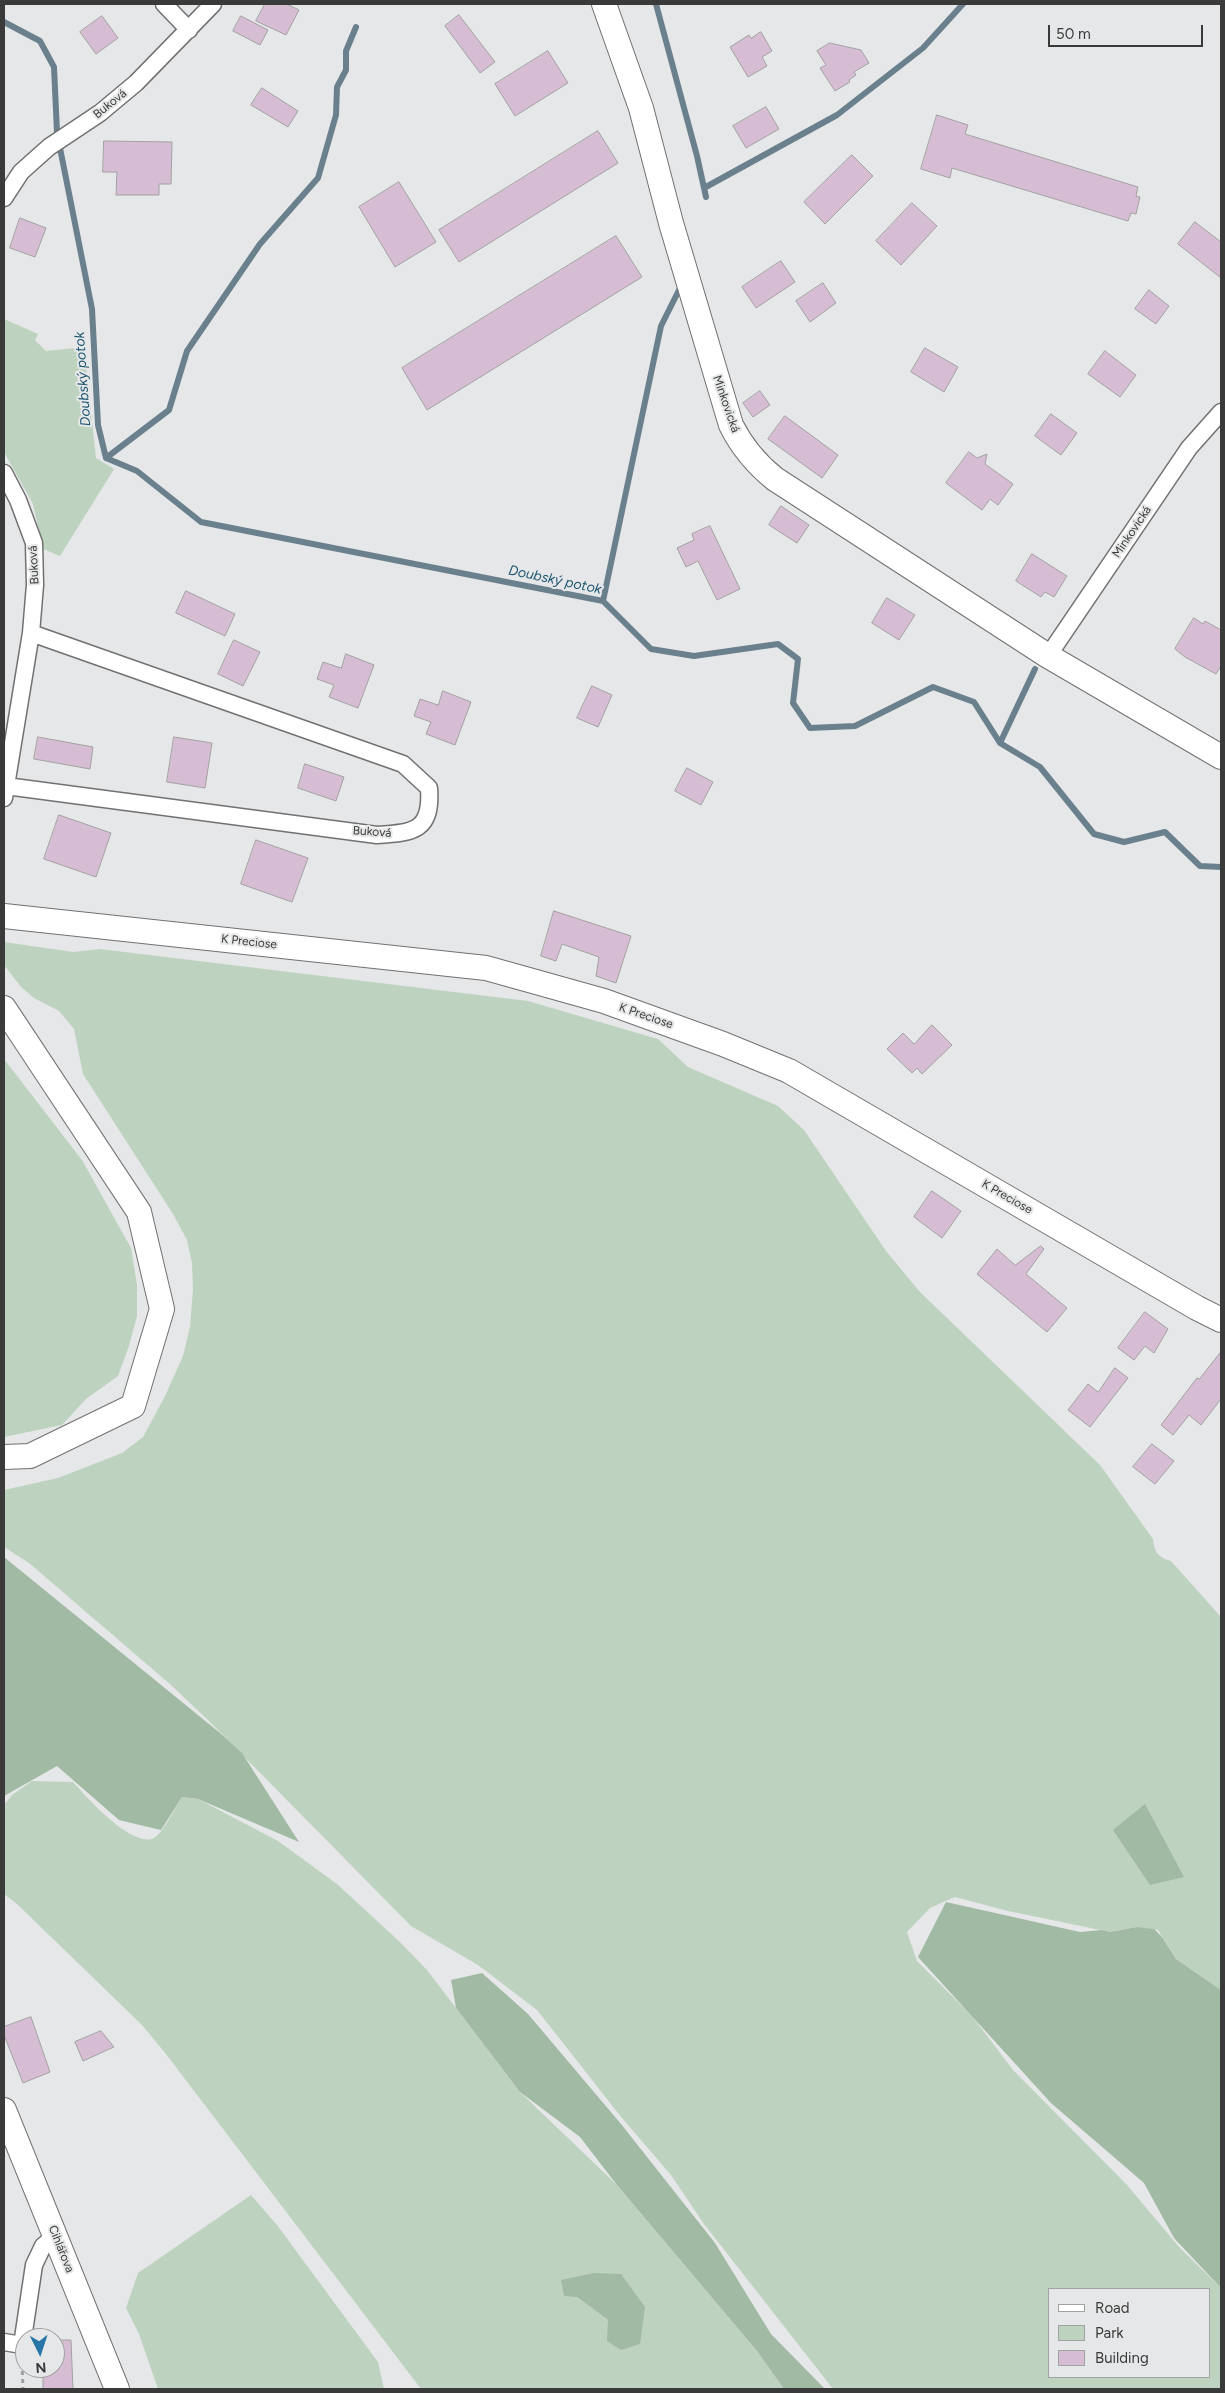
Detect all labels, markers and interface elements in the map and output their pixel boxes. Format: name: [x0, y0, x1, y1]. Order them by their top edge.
scale bar: [1050, 15, 1205, 47]
text: 50 m: [1056, 25, 1091, 43]
street label: Buková: [90, 86, 130, 122]
water label: Doubský potok: [71, 331, 95, 427]
street label: Minkovická: [710, 374, 742, 434]
street label: Minkovická: [1109, 503, 1155, 561]
street label: Buková: [26, 545, 42, 585]
water label: Doubský potok: [507, 562, 603, 598]
street label: Buková: [352, 823, 392, 841]
street label: K Preciose: [220, 932, 278, 952]
street label: K Preciose: [617, 1000, 675, 1032]
street label: K Preciose: [979, 1177, 1035, 1217]
street label: Cihlářova: [45, 2223, 77, 2275]
legend: [1048, 2288, 1210, 2378]
text: Road: [1095, 2299, 1130, 2317]
text: Park: [1095, 2324, 1124, 2342]
north arrow: [15, 2328, 65, 2378]
text: Building: [1095, 2349, 1149, 2367]
text: N: [35, 2359, 47, 2376]

